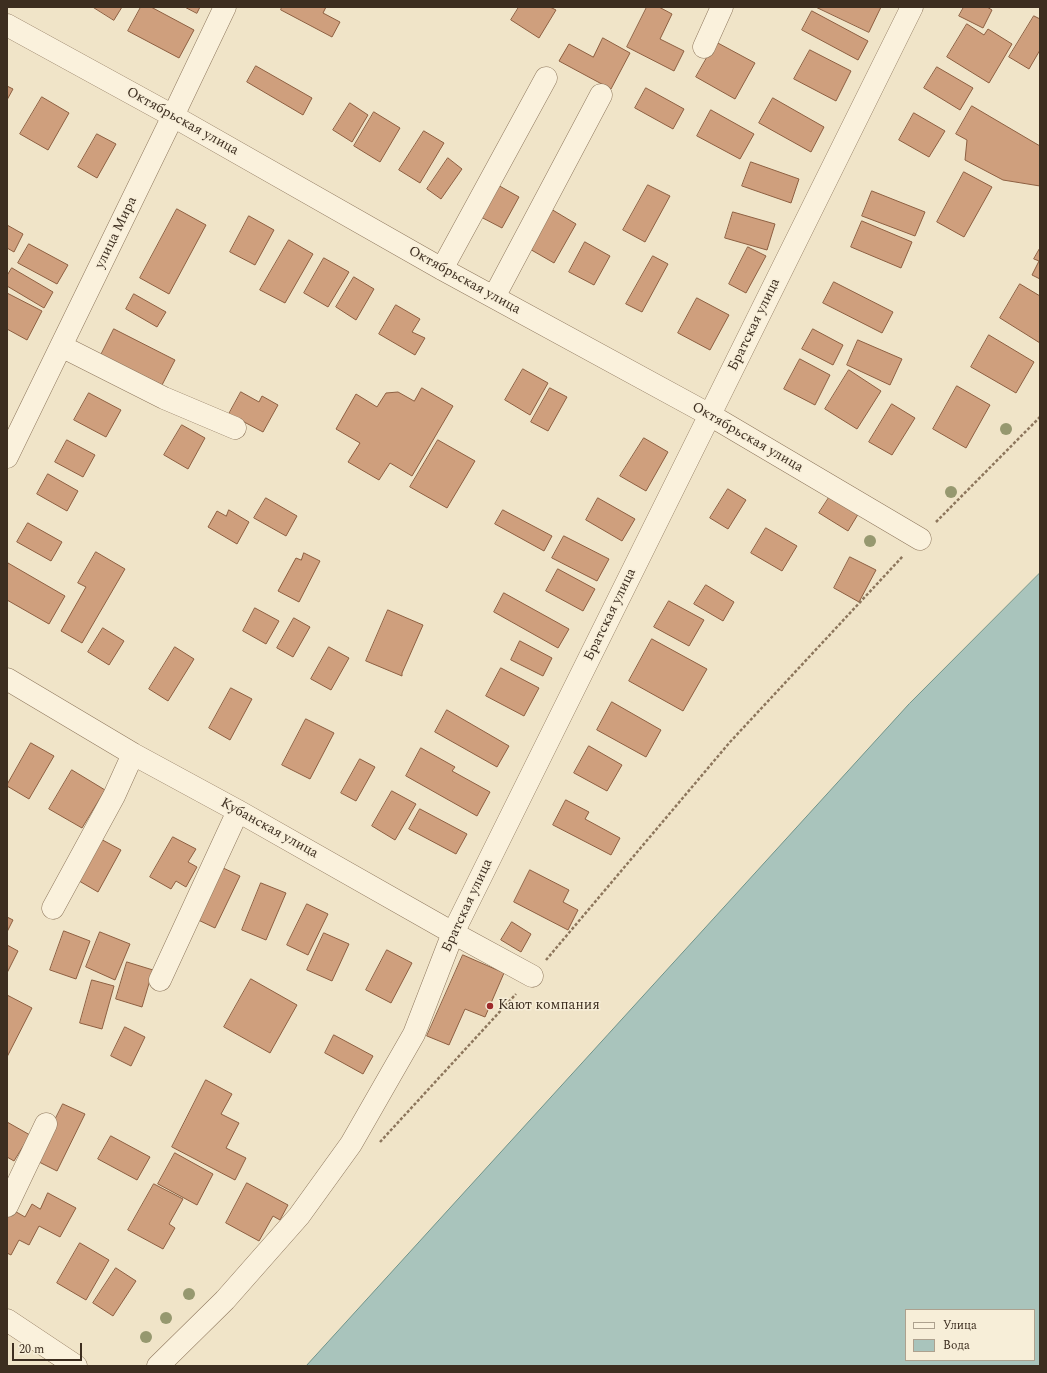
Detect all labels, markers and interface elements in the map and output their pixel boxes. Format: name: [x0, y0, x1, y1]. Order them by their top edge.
street label: Октябрьская улица: [123, 84, 241, 160]
street label: улица Мира: [92, 194, 142, 272]
street label: Октябрьская улица: [405, 243, 523, 319]
street label: Братская улица: [725, 276, 785, 374]
street label: Октябрьская улица: [688, 399, 806, 477]
street label: Братская улица: [581, 566, 641, 664]
street label: Кубанская улица: [217, 795, 321, 863]
street label: Братская улица: [439, 857, 497, 955]
place label: Кают компания: [498, 998, 600, 1014]
marker: Кают компания: [485, 1001, 495, 1011]
legend: [905, 1309, 1035, 1361]
text: Улица: [943, 1316, 977, 1335]
scale bar: [14, 1335, 84, 1361]
text: Вода: [943, 1336, 970, 1355]
text: 20 m: [19, 1340, 44, 1359]

